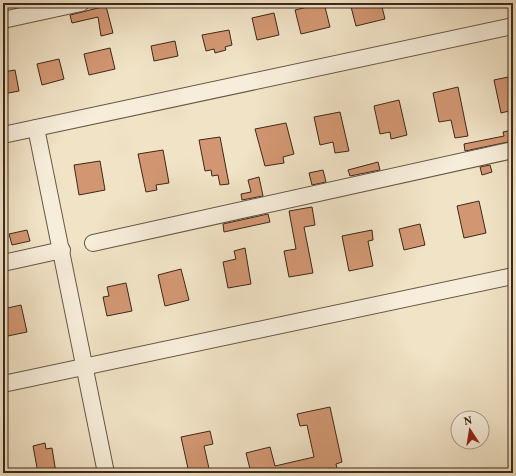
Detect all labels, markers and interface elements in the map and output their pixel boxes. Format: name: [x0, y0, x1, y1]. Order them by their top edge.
north arrow: [450, 410, 490, 450]
text: N: [463, 414, 474, 430]

